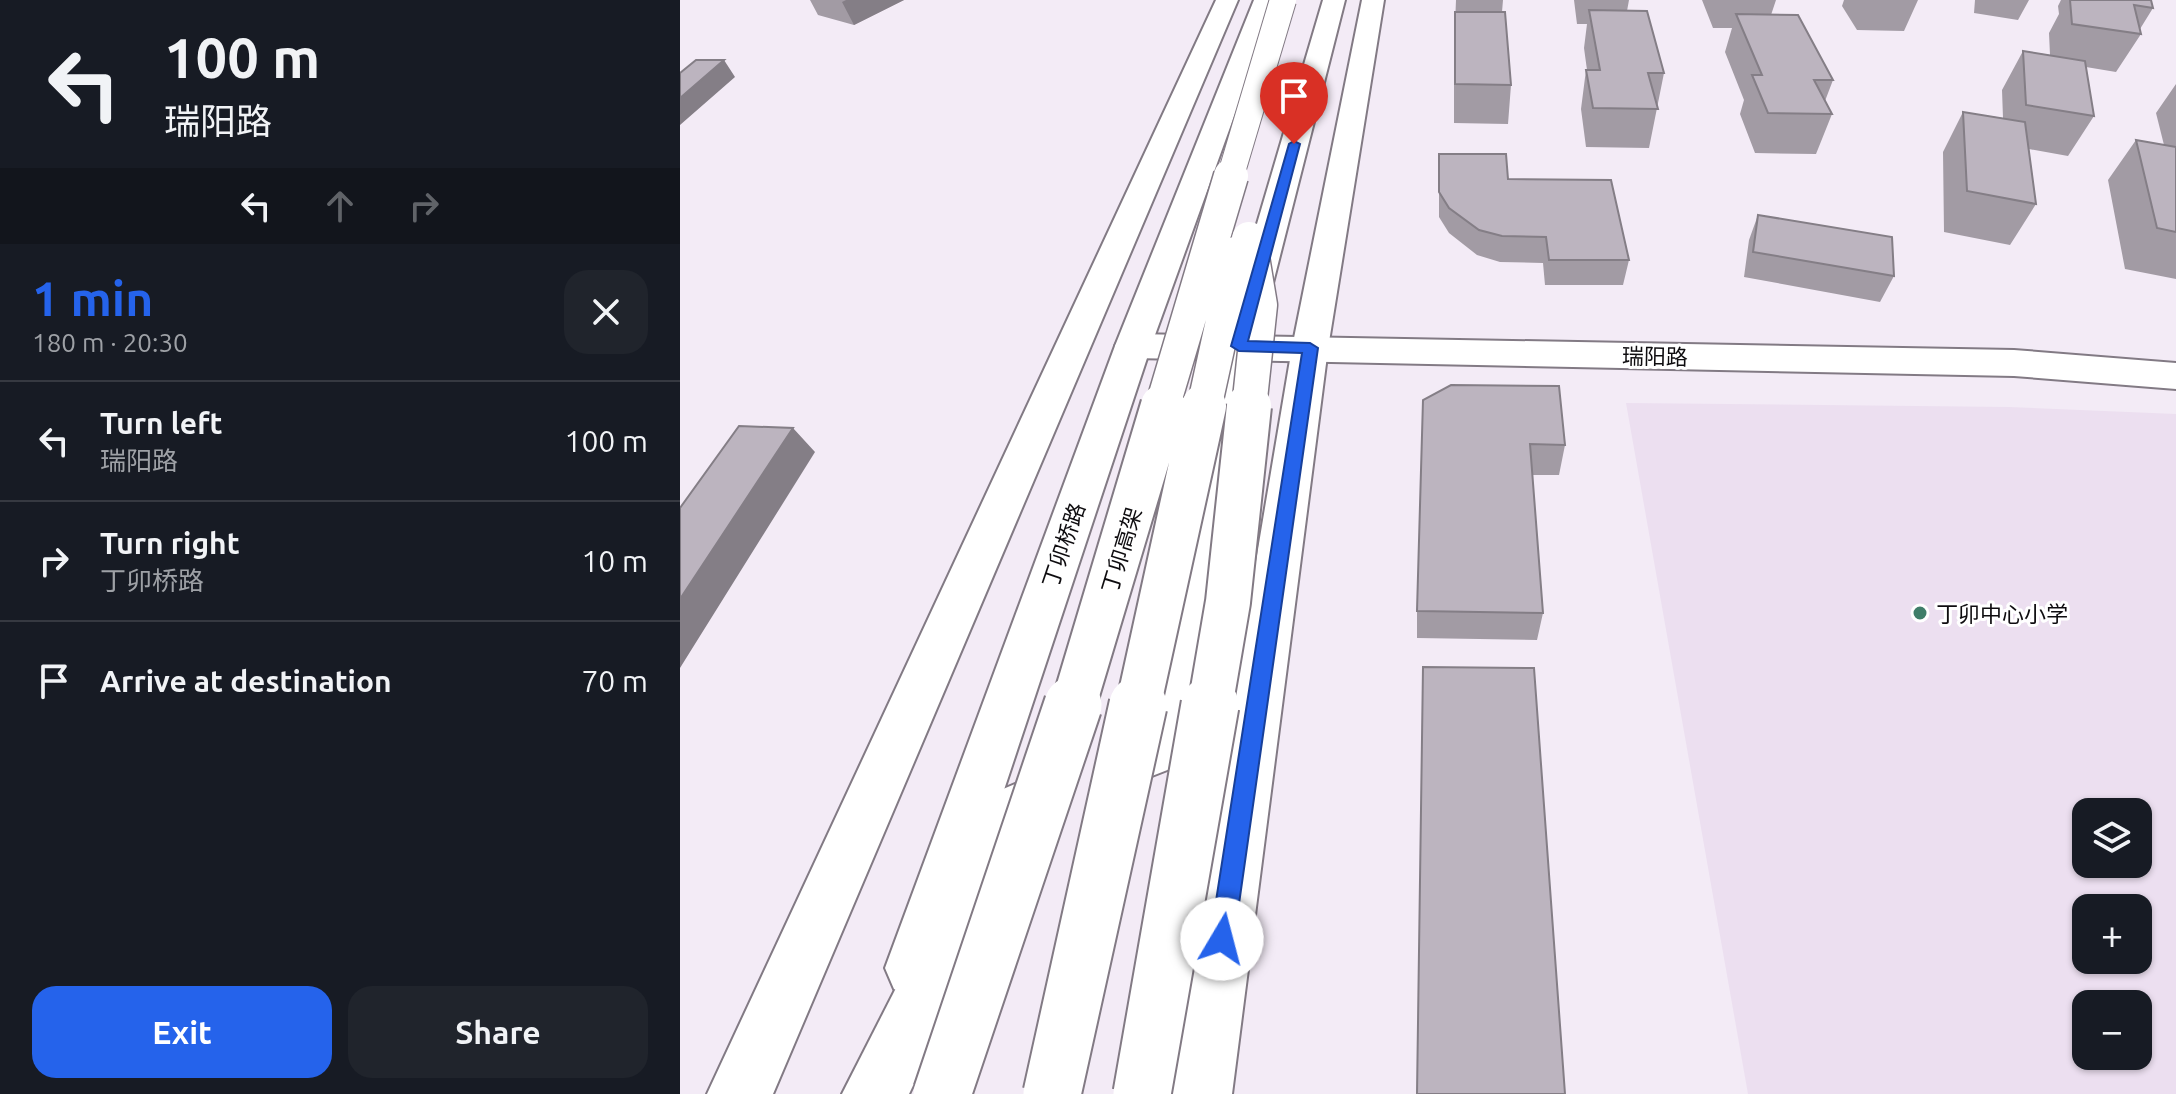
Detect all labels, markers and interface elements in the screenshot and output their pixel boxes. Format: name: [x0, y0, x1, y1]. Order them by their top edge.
text: 100 m: [164, 26, 320, 89]
icon: left: [32, 32, 136, 136]
pin: [1260, 62, 1328, 144]
icon: arrive: [1272, 74, 1316, 118]
text: 瑞阳路: [164, 100, 272, 141]
icon: left: [234, 184, 278, 228]
icon: ahead: [318, 184, 362, 228]
icon: right: [402, 184, 446, 228]
button: close: [564, 270, 648, 354]
text: 1 min: [32, 271, 153, 325]
text: 180 m · 20:30: [32, 328, 188, 357]
street label: 瑞阳路: [1622, 343, 1688, 369]
text: Turn left: [100, 406, 222, 440]
icon: left: [32, 419, 76, 463]
text: 100 m: [564, 424, 648, 458]
text: 瑞阳路: [100, 446, 178, 475]
street label: 丁卯桥路: [1037, 499, 1089, 591]
street label: 丁卯高架: [1096, 504, 1146, 596]
text: Turn right: [100, 526, 240, 560]
icon: right: [32, 539, 76, 583]
text: 10 m: [581, 544, 648, 578]
text: 丁卯桥路: [100, 566, 204, 595]
place label: 丁卯中心小学: [1936, 601, 2068, 626]
marker: 丁卯中心小学: [1911, 604, 1929, 622]
icon: arrive: [32, 659, 76, 703]
text: Arrive at destination: [100, 664, 392, 698]
text: 70 m: [581, 664, 648, 698]
map controls: [2072, 798, 2152, 1070]
button: layers: [2072, 798, 2152, 878]
button: +: [2072, 894, 2152, 974]
position arrow: [1180, 897, 1264, 981]
button: Exit: [32, 986, 332, 1078]
button: Share: [348, 986, 648, 1078]
button: −: [2072, 990, 2152, 1070]

